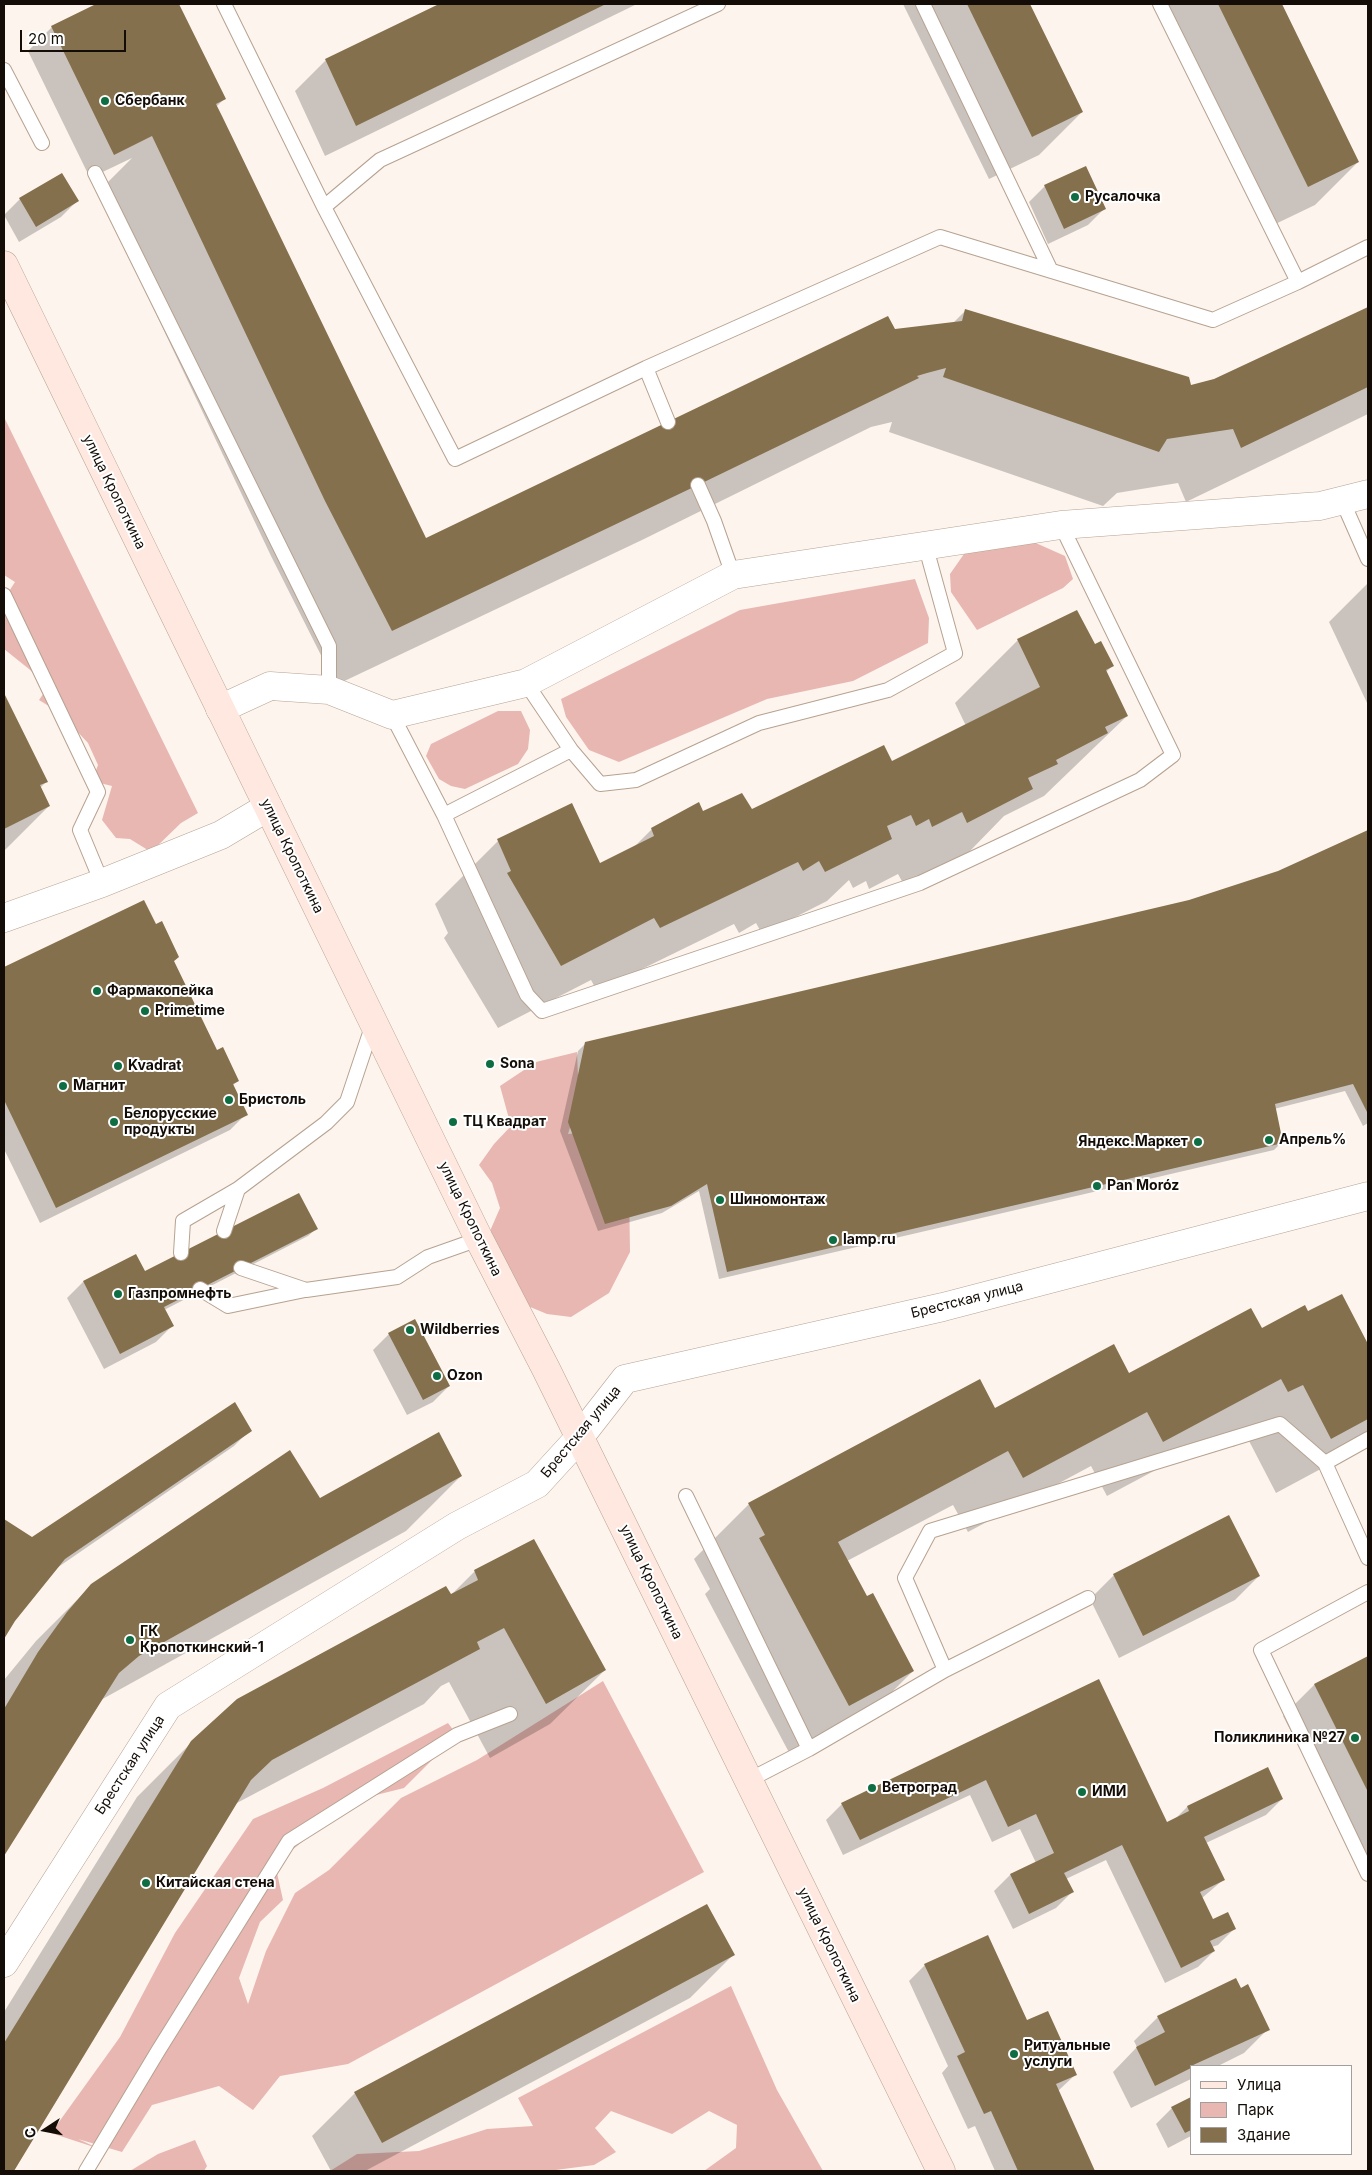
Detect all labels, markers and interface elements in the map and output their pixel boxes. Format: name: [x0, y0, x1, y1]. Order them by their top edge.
scale bar: [22, 20, 129, 52]
text: 20 m: [28, 29, 64, 48]
place label: Сбербанк: [115, 93, 185, 109]
marker: Сбербанк: [99, 95, 111, 107]
place label: Русалочка: [1085, 189, 1161, 205]
marker: Русалочка: [1069, 191, 1081, 203]
street label: улица Кропоткина: [79, 432, 149, 552]
street label: улица Кропоткина: [257, 796, 327, 916]
place label: Фармакопейка: [107, 983, 214, 999]
marker: Фармакопейка: [91, 985, 103, 997]
place label: Primetime: [155, 1003, 225, 1019]
marker: Primetime: [139, 1005, 151, 1017]
place label: Sona: [500, 1056, 535, 1072]
place label: Kvadrat: [128, 1058, 181, 1074]
marker: Sona: [484, 1058, 496, 1070]
marker: Kvadrat: [112, 1060, 124, 1072]
place label: Магнит: [73, 1078, 125, 1094]
marker: Магнит: [57, 1080, 69, 1092]
place label: Бристоль: [239, 1092, 306, 1108]
marker: Бристоль: [223, 1094, 235, 1106]
place label: Белорусские продукты: [124, 1106, 217, 1138]
place label: ТЦ Квадрат: [463, 1114, 546, 1130]
marker: Белорусские продукты: [108, 1116, 120, 1128]
marker: ТЦ Квадрат: [447, 1116, 459, 1128]
place label: Апрель%: [1279, 1132, 1346, 1148]
place label: Яндекс.Маркет: [1078, 1134, 1188, 1150]
marker: Апрель%: [1263, 1134, 1275, 1146]
marker: Яндекс.Маркет: [1192, 1136, 1204, 1148]
street label: улица Кропоткина: [435, 1159, 505, 1279]
place label: Pan Moróz: [1107, 1178, 1179, 1194]
marker: Pan Moróz: [1091, 1180, 1103, 1192]
place label: Шиномонтаж: [730, 1192, 826, 1208]
marker: Шиномонтаж: [714, 1194, 726, 1206]
place label: lamp.ru: [843, 1232, 896, 1248]
marker: lamp.ru: [827, 1234, 839, 1246]
street label: Брестская улица: [909, 1278, 1025, 1322]
place label: Газпромнефть: [128, 1286, 231, 1302]
marker: Газпромнефть: [112, 1288, 124, 1300]
place label: Wildberries: [420, 1322, 500, 1338]
marker: Wildberries: [404, 1324, 416, 1336]
place label: Ozon: [447, 1368, 483, 1384]
marker: Ozon: [431, 1370, 443, 1382]
street label: Брестская улица: [538, 1383, 624, 1481]
street label: улица Кропоткина: [616, 1522, 686, 1642]
place label: ГК Кропоткинский-1: [140, 1624, 264, 1656]
marker: ГК Кропоткинский-1: [124, 1634, 136, 1646]
street label: Брестская улица: [92, 1712, 168, 1818]
place label: Поликлиника №27: [1214, 1730, 1345, 1746]
marker: Поликлиника №27: [1349, 1732, 1361, 1744]
place label: Ветроград: [882, 1780, 957, 1796]
marker: Ветроград: [866, 1782, 878, 1794]
place label: ИМИ: [1092, 1784, 1126, 1800]
marker: ИМИ: [1076, 1786, 1088, 1798]
place label: Китайская стена: [156, 1875, 275, 1891]
marker: Китайская стена: [140, 1877, 152, 1889]
street label: улица Кропоткина: [794, 1885, 864, 2005]
place label: Ритуальные услуги: [1024, 2038, 1111, 2070]
marker: Ритуальные услуги: [1008, 2048, 1020, 2060]
legend: [1190, 2065, 1352, 2155]
text: Улица: [1237, 2075, 1281, 2094]
text: Парк: [1237, 2100, 1274, 2119]
north arrow: [20, 2105, 70, 2155]
text: Здание: [1237, 2125, 1291, 2144]
text: С: [20, 2126, 39, 2140]

